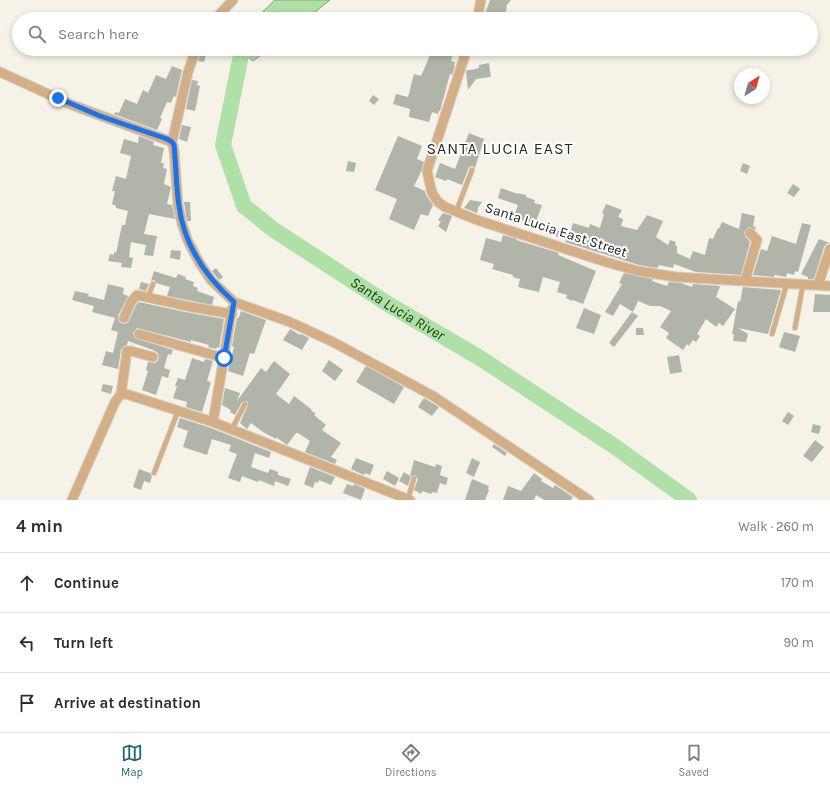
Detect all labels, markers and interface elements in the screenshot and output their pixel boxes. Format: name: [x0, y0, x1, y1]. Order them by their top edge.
search box: [12, 12, 818, 56]
icon: search: [26, 23, 48, 45]
text: Search here: [58, 25, 139, 43]
north arrow: [734, 68, 770, 104]
route end: [49, 89, 67, 107]
district label: SANTA LUCIA EAST: [426, 139, 574, 158]
street label: Santa Lucia East Street: [483, 199, 629, 261]
water label: Santa Lucia River: [347, 273, 449, 345]
route start: [215, 349, 233, 367]
text: 4 min: [16, 516, 63, 536]
text: Walk · 260 m: [738, 519, 814, 534]
icon: ahead: [16, 572, 38, 594]
text: Continue: [54, 574, 119, 592]
text: 170 m: [781, 575, 814, 590]
icon: left: [16, 632, 38, 654]
text: Turn left: [54, 634, 113, 652]
text: 90 m: [783, 635, 814, 650]
icon: arrive: [16, 692, 38, 714]
text: Arrive at destination: [54, 694, 201, 712]
tab: Map: [121, 742, 143, 779]
tab: Directions: [385, 742, 437, 779]
tab: Saved: [679, 742, 709, 779]

